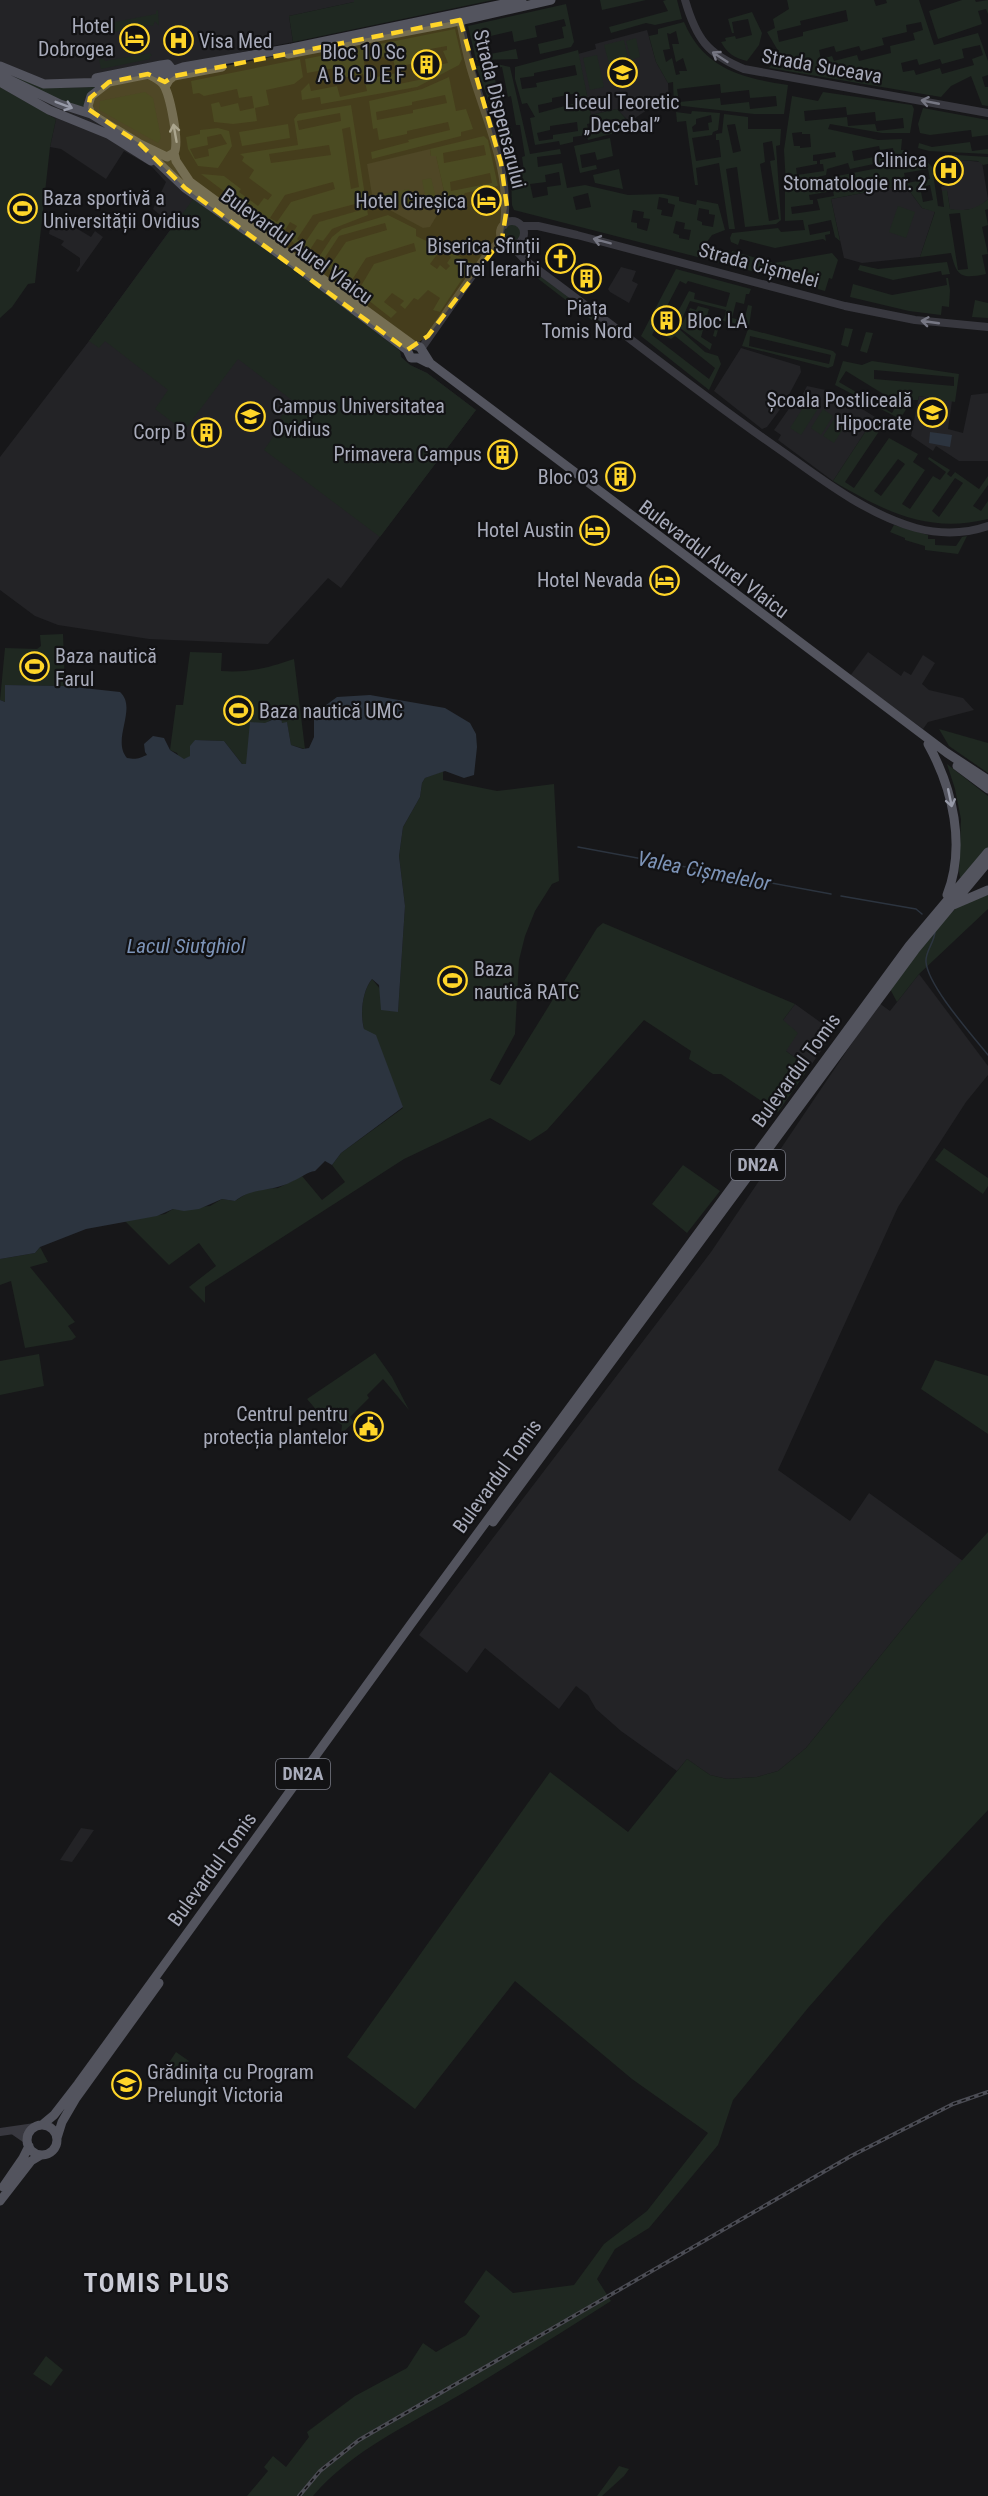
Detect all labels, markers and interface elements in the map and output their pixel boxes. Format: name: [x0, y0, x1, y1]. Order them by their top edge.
place label: Hotel Dobrogea: [38, 14, 114, 61]
hotel icon: Hotel Dobrogea: [119, 22, 151, 54]
hospital icon: Visa Med: [162, 25, 194, 57]
street label: Strada Dispensarului: [469, 27, 531, 191]
place label: Visa Med: [199, 29, 273, 53]
place label: Bloc 10 Sc A B C D E F: [317, 40, 405, 87]
street label: Strada Suceava: [760, 44, 884, 88]
building icon: Bloc 10 Sc A B C D E F: [410, 48, 442, 80]
one-way arrow: [713, 51, 729, 63]
school or university icon: Liceul Teoretic „Decebal”: [606, 56, 638, 88]
place label: Liceul Teoretic „Decebal”: [564, 90, 680, 137]
one-way arrow: [921, 97, 941, 108]
one-way arrow: [54, 100, 72, 111]
one-way arrow: [169, 123, 180, 143]
place label: Clinica Stomatologie nr. 2: [783, 148, 927, 195]
hospital icon: Clinica Stomatologie nr. 2: [932, 155, 964, 187]
street label: Bulevardul Aurel Vlaicu: [217, 183, 377, 309]
hotel icon: Hotel Cireșica: [471, 185, 503, 217]
place label: Baza sportivă a Universității Ovidius: [43, 186, 200, 234]
place label: Hotel Cireșica: [355, 189, 466, 213]
sports icon: Baza sportivă a Universității Ovidius: [6, 193, 38, 225]
place label: Biserica Sfinții Trei Ierarhi: [427, 234, 540, 281]
one-way arrow: [593, 235, 612, 246]
street label: Strada Cișmelei: [696, 237, 822, 293]
church icon: Biserica Sfinții Trei Ierarhi: [545, 242, 577, 274]
building icon: Piața Tomis Nord: [571, 262, 603, 294]
place label: Piața Tomis Nord: [541, 296, 633, 343]
building icon: Bloc LA: [650, 305, 682, 337]
place label: Bloc LA: [687, 309, 748, 333]
one-way arrow: [920, 316, 940, 327]
place label: Școala Postliceală Hipocrate: [766, 388, 912, 435]
place label: Campus Universitatea Ovidius: [272, 394, 445, 441]
school or university icon: Școala Postliceală Hipocrate: [917, 396, 949, 428]
school or university icon: Campus Universitatea Ovidius: [235, 401, 267, 433]
building icon: Corp B: [191, 416, 223, 448]
place label: Corp B: [133, 420, 186, 444]
building icon: Primavera Campus: [487, 438, 519, 470]
place label: Primavera Campus: [333, 442, 482, 466]
building icon: Bloc O3: [604, 461, 636, 493]
place label: Bloc O3: [538, 465, 599, 489]
street label: Bulevardul Aurel Vlaicu: [634, 495, 794, 623]
hotel icon: Hotel Austin: [579, 514, 611, 546]
place label: Hotel Austin: [477, 518, 574, 542]
hotel icon: Hotel Nevada: [648, 564, 680, 596]
place label: Hotel Nevada: [537, 568, 643, 592]
place label: Baza nautică Farul: [55, 644, 157, 691]
sports icon: Baza nautică Farul: [18, 651, 50, 683]
sports icon: Baza nautică UMC: [222, 695, 254, 727]
place label: Baza nautică UMC: [259, 699, 403, 723]
one-way arrow: [945, 788, 957, 807]
water label: Valea Cișmelelor: [635, 846, 773, 896]
water label: Lacul Siutghiol: [127, 934, 246, 958]
place label: Baza nautică RATC: [474, 957, 579, 1004]
sports icon: Baza nautică RATC: [437, 964, 469, 996]
street label: Bulevardul Tomis: [747, 1008, 845, 1132]
road number: DN2A: [731, 1150, 785, 1180]
place label: Centrul pentru protecția plantelor: [203, 1402, 348, 1450]
public building icon: Centrul pentru protecția plantelor: [353, 1410, 385, 1442]
street label: Bulevardul Tomis: [448, 1414, 546, 1538]
road number: DN2A: [276, 1759, 330, 1789]
street label: Bulevardul Tomis: [163, 1807, 261, 1931]
place label: Grădinița cu Program Prelungit Victoria: [147, 2060, 314, 2107]
school or university icon: Grădinița cu Program Prelungit Victoria: [110, 2068, 142, 2100]
district label: TOMIS PLUS: [84, 2268, 230, 2298]

